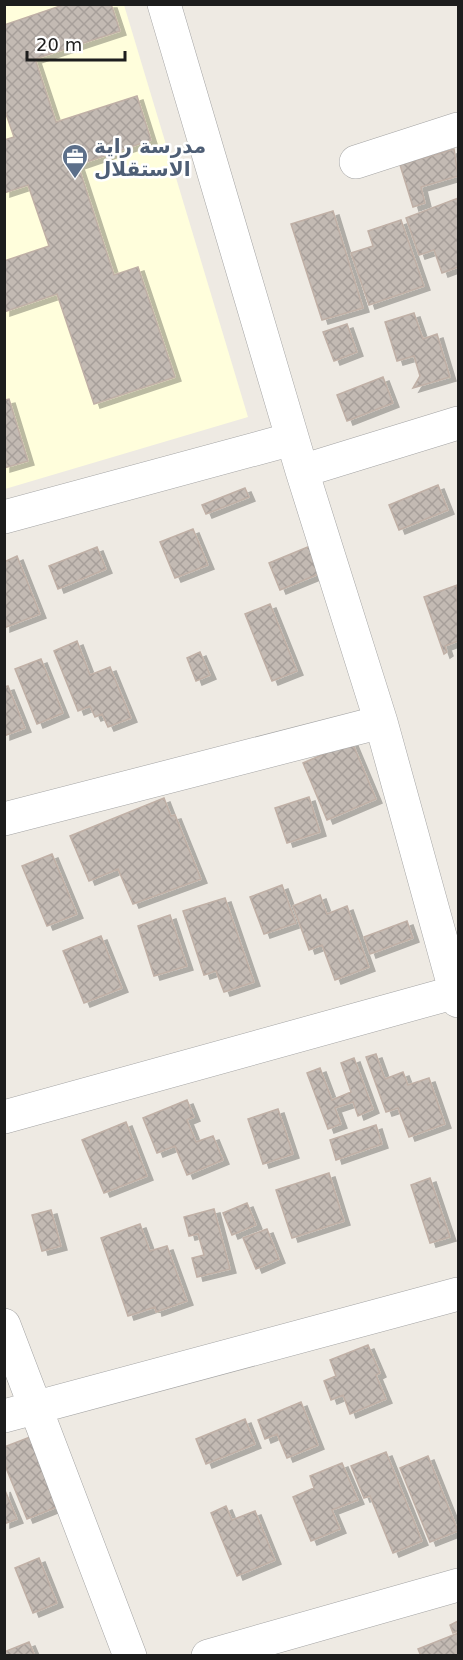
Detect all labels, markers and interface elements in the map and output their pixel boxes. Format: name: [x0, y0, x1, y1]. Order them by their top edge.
scale bar: [27, 24, 124, 62]
text: 20 m: [36, 34, 82, 55]
place label: مدرسة راية الاستقلال: [94, 134, 206, 181]
office icon: مدرسة راية الاستقلال: [60, 142, 90, 180]

